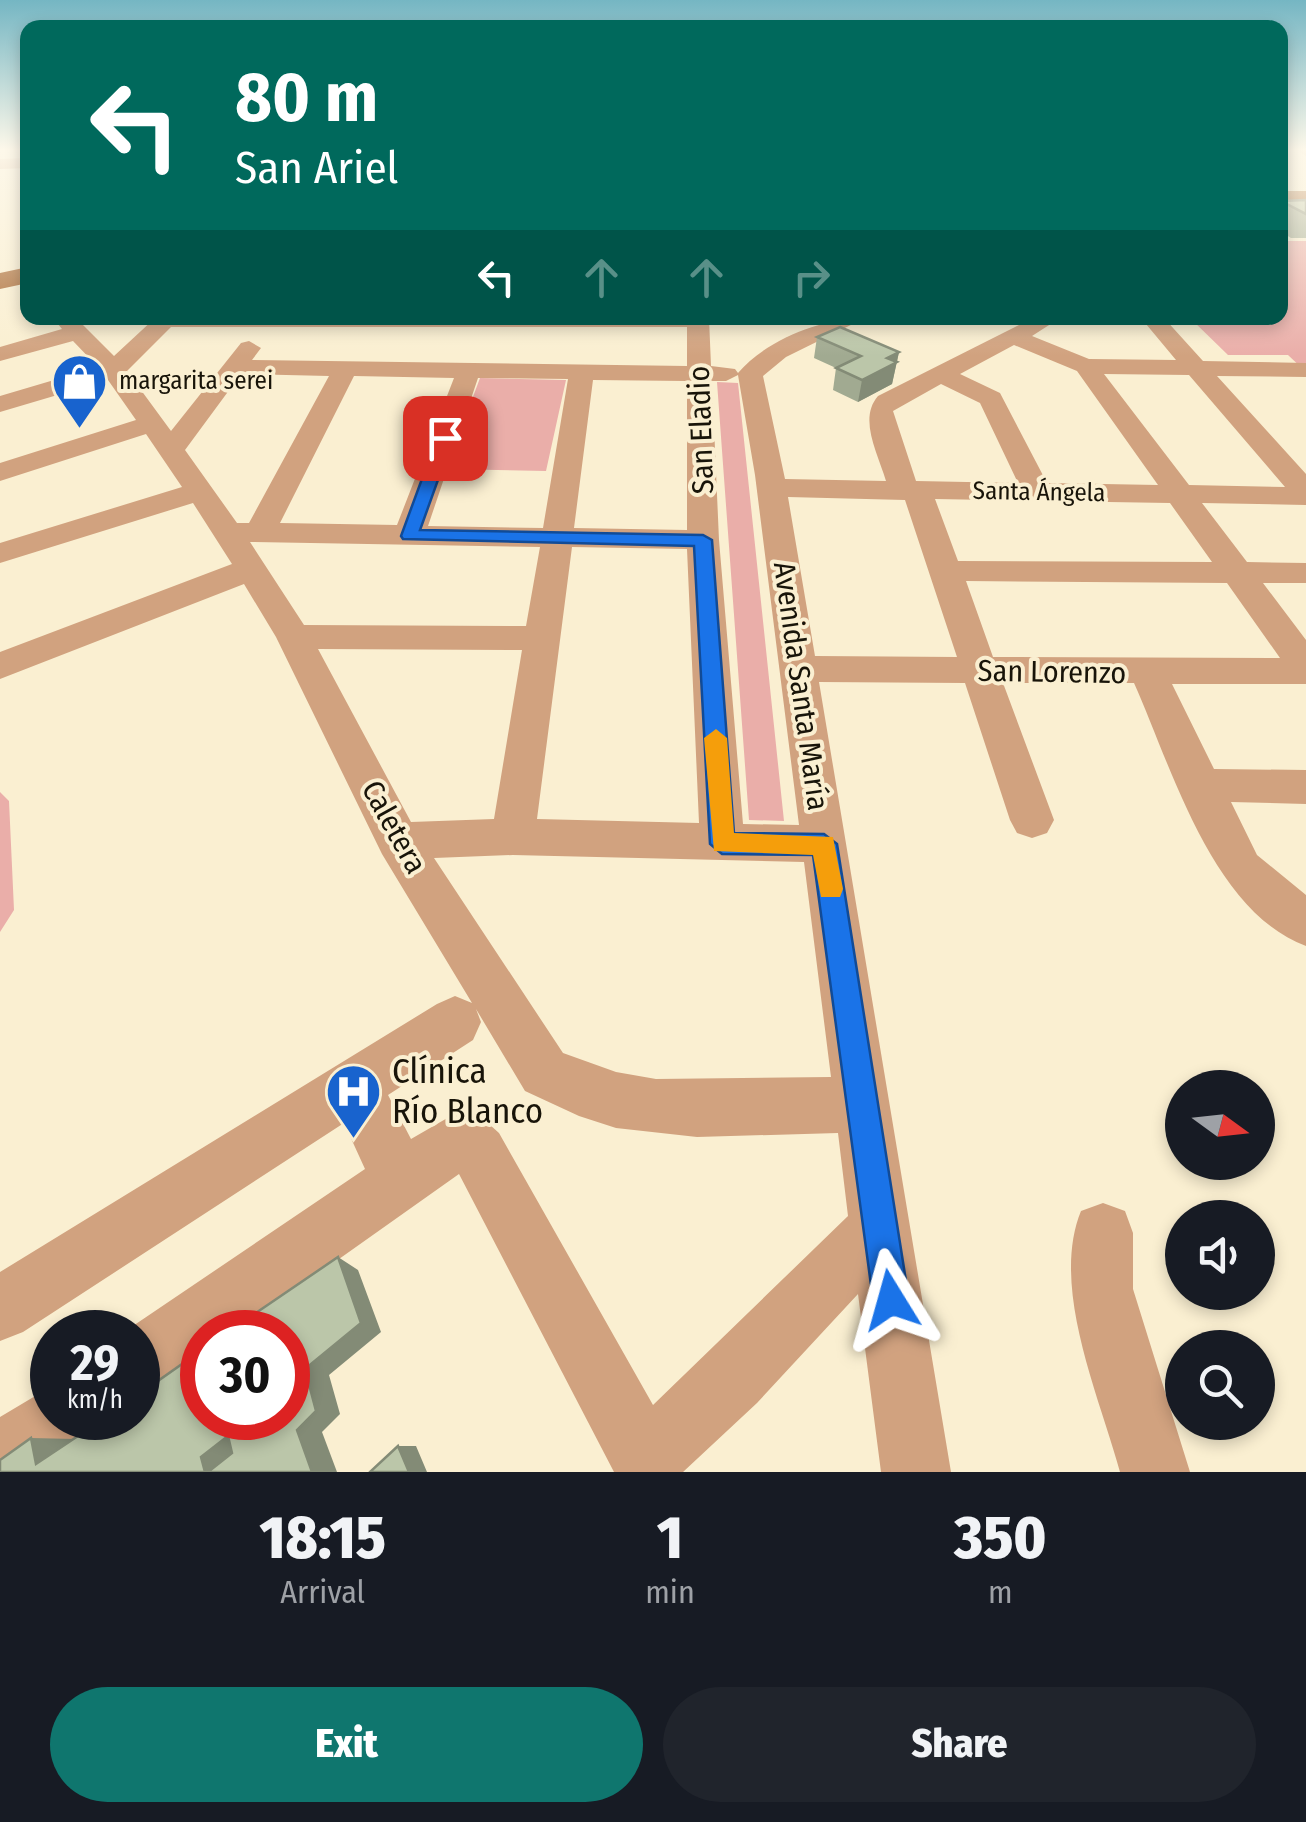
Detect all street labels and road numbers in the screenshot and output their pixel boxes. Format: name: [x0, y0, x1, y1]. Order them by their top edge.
street label: San Eladio: [681, 365, 721, 495]
street label: Santa Ángela: [972, 475, 1106, 508]
street label: Avenida Santa María: [766, 559, 836, 813]
street label: San Lorenzo: [977, 653, 1127, 691]
street label: Caletera: [354, 774, 434, 880]

